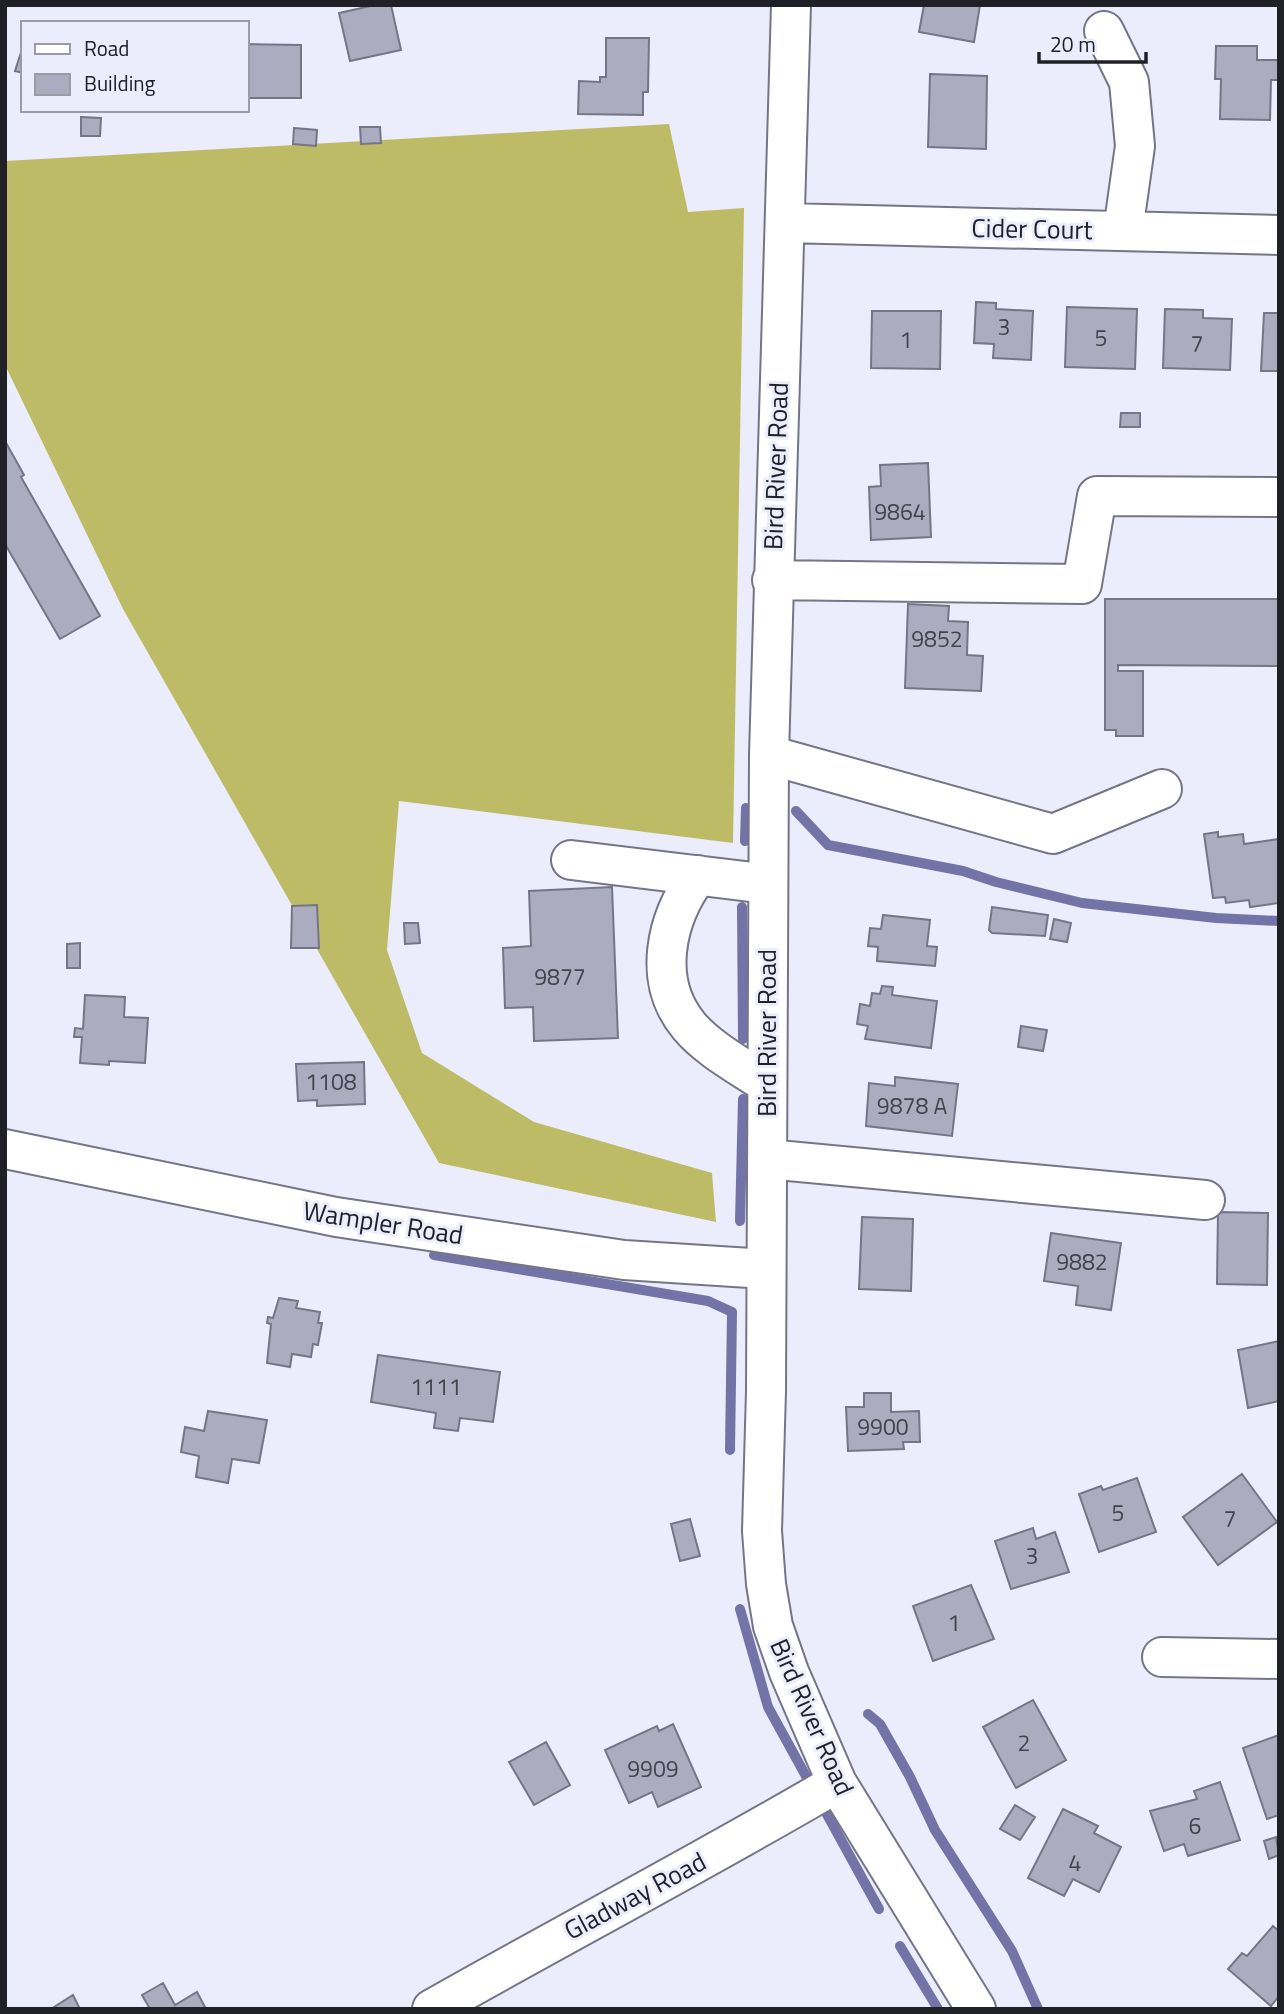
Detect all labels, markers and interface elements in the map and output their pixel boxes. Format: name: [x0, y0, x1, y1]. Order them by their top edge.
legend: [21, 21, 248, 112]
scale bar: [1039, 21, 1146, 65]
text: 20 m: [1050, 28, 1096, 60]
text: Road: [84, 32, 129, 64]
text: Building: [84, 67, 156, 99]
street label: Cider Court: [971, 208, 1093, 249]
house number: 3: [998, 309, 1010, 344]
house number: 5: [1095, 320, 1107, 355]
house number: 1: [900, 322, 912, 357]
house number: 7: [1191, 326, 1203, 361]
street label: Bird River Road: [753, 381, 798, 551]
house number: 9864: [874, 494, 926, 529]
house number: 9852: [911, 621, 963, 656]
street label: Bird River Road: [747, 949, 786, 1117]
house number: 9877: [534, 959, 586, 994]
house number: 1108: [305, 1064, 357, 1099]
house number: 9878 A: [877, 1088, 947, 1123]
street label: Wampler Road: [300, 1191, 466, 1254]
house number: 9882: [1056, 1244, 1108, 1279]
house number: 1111: [410, 1369, 462, 1404]
house number: 9900: [857, 1409, 909, 1444]
house number: 5: [1112, 1495, 1124, 1530]
house number: 7: [1224, 1501, 1236, 1536]
house number: 3: [1026, 1538, 1038, 1573]
house number: 1: [948, 1605, 960, 1640]
street label: Bird River Road: [760, 1632, 864, 1801]
house number: 2: [1018, 1725, 1030, 1760]
house number: 9909: [627, 1751, 679, 1786]
house number: 6: [1189, 1808, 1201, 1843]
street label: Gladway Road: [557, 1842, 713, 1949]
house number: 4: [1069, 1845, 1081, 1880]

